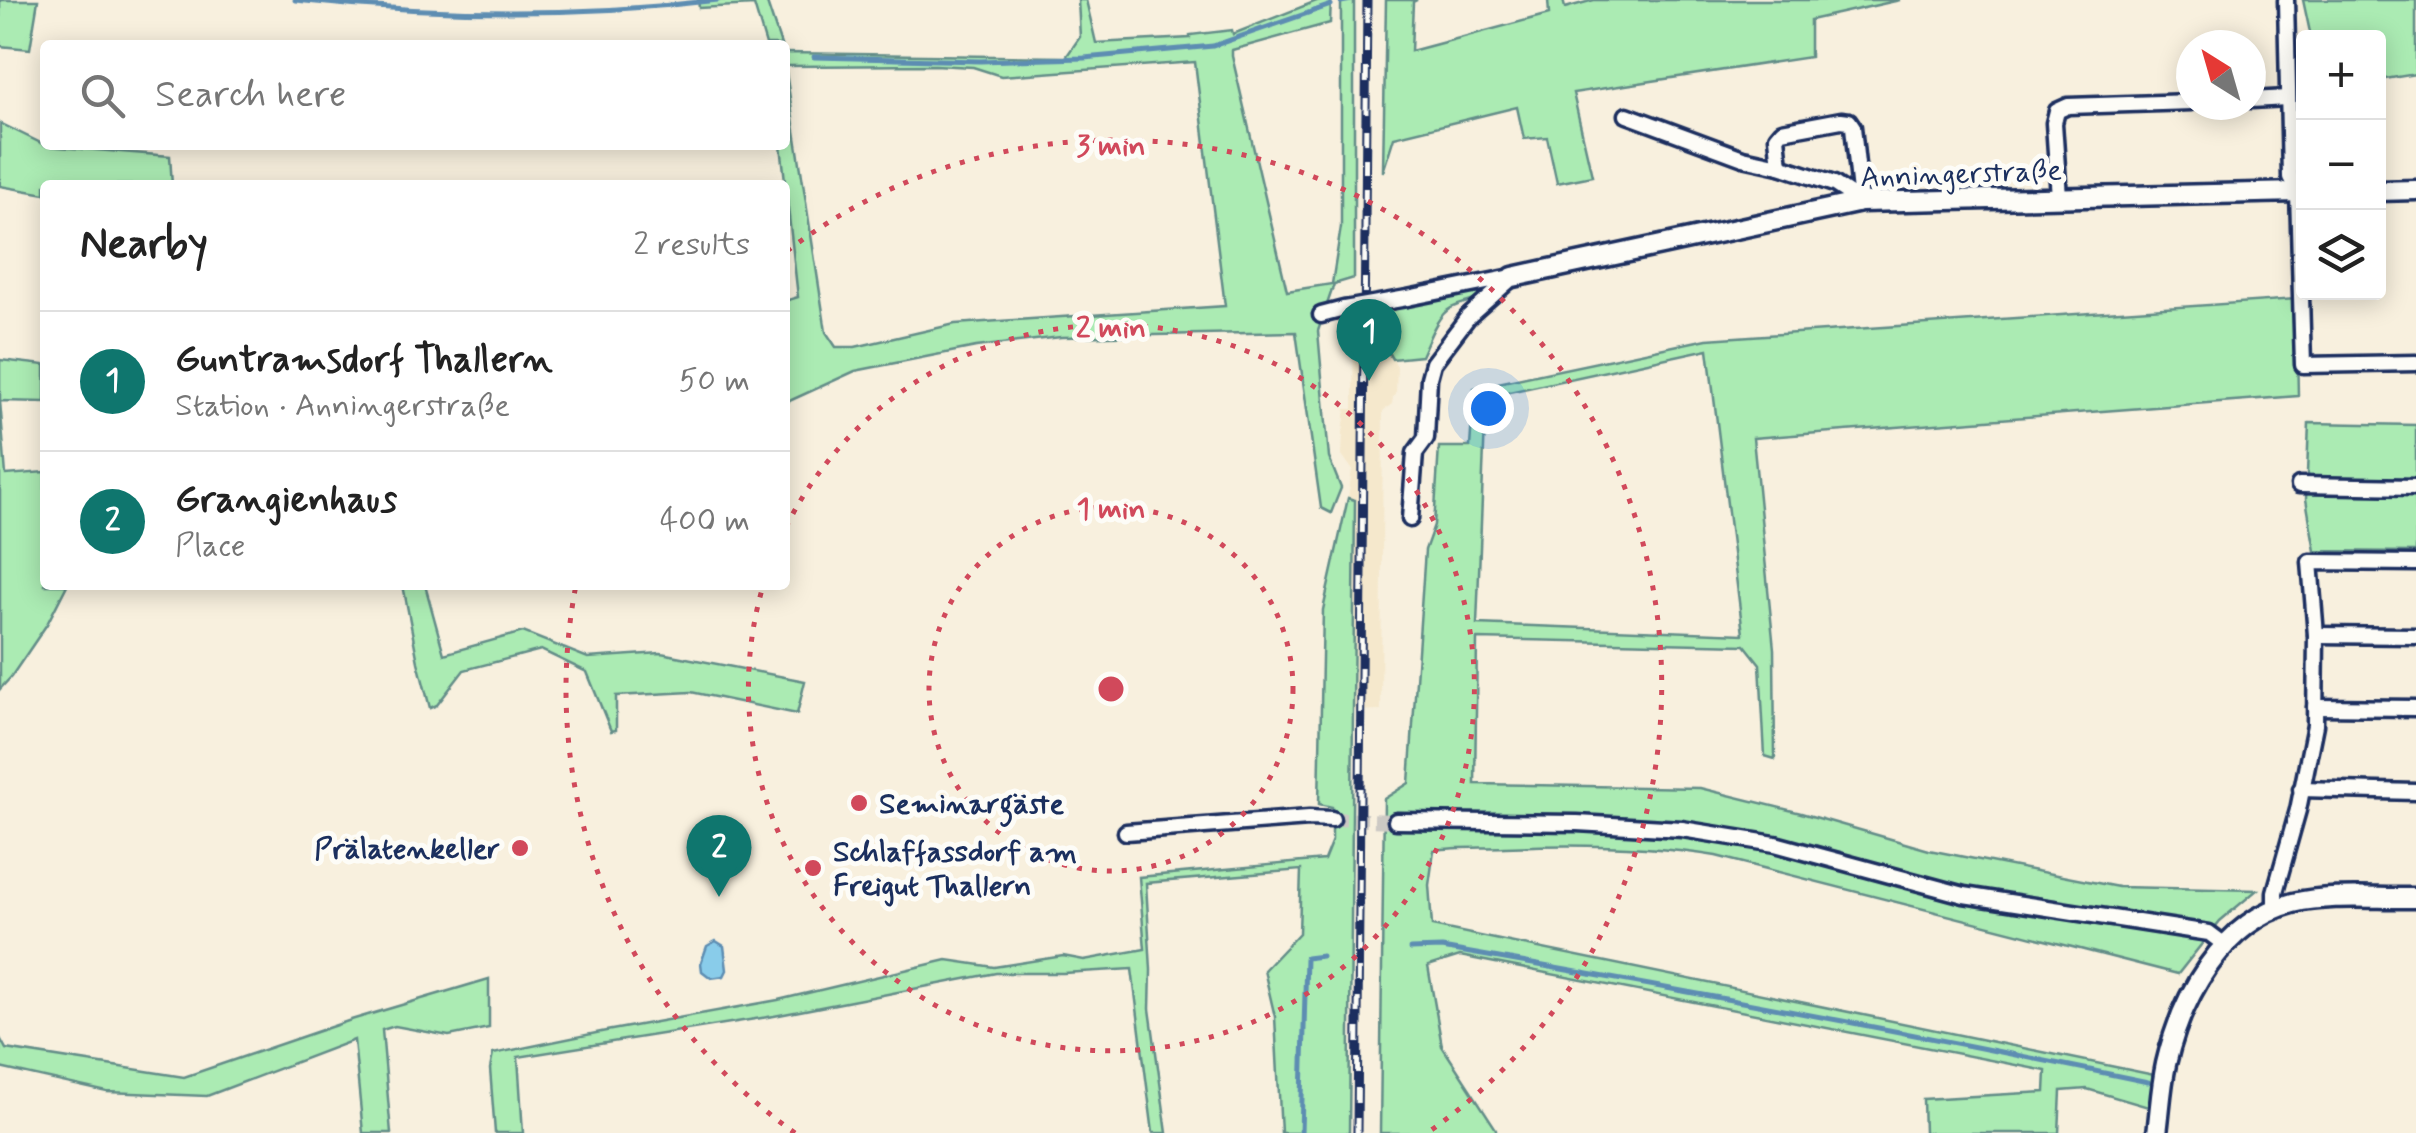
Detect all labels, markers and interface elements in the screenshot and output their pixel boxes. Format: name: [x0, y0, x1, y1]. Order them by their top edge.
north arrow: [2176, 30, 2266, 120]
map controls: [2296, 30, 2386, 300]
button: +: [2296, 30, 2386, 120]
search box: [40, 40, 790, 150]
icon: search: [75, 68, 130, 123]
text: Search here: [155, 71, 346, 120]
button: −: [2296, 120, 2386, 210]
text: 3 min: [1076, 127, 1146, 166]
street label: Anningerstraße: [1860, 151, 2063, 198]
button: layers: [2296, 210, 2386, 300]
text: Nearby: [80, 218, 208, 273]
text: 2 results: [633, 224, 750, 266]
pin: 1: [1336, 298, 1402, 381]
text: 2 min: [1076, 309, 1146, 348]
text: Guntramsdorf Thallern: [175, 336, 553, 385]
text: 1: [105, 360, 120, 402]
text: 50 m: [678, 360, 750, 402]
your location: [1463, 383, 1514, 434]
text: Station · Anningerstraße: [175, 385, 510, 427]
text: Grangienhaus: [175, 476, 397, 525]
text: 1 min: [1076, 490, 1146, 529]
text: 2: [105, 500, 120, 542]
text: 400 m: [660, 500, 750, 542]
text: Place: [175, 525, 245, 567]
centre of rings: [1093, 671, 1129, 707]
place label: Seminargäste: [879, 785, 1064, 828]
marker: Seminargäste: [848, 792, 870, 814]
pin: 2: [686, 814, 752, 897]
place label: Prälatenkeller: [314, 830, 500, 869]
place label: Schlaffassdorf am Freigut Thallern: [833, 833, 1077, 907]
marker: Prälatenkeller: [509, 837, 531, 859]
marker: Schlaffassdorf am Freigut Thallern: [802, 857, 824, 879]

